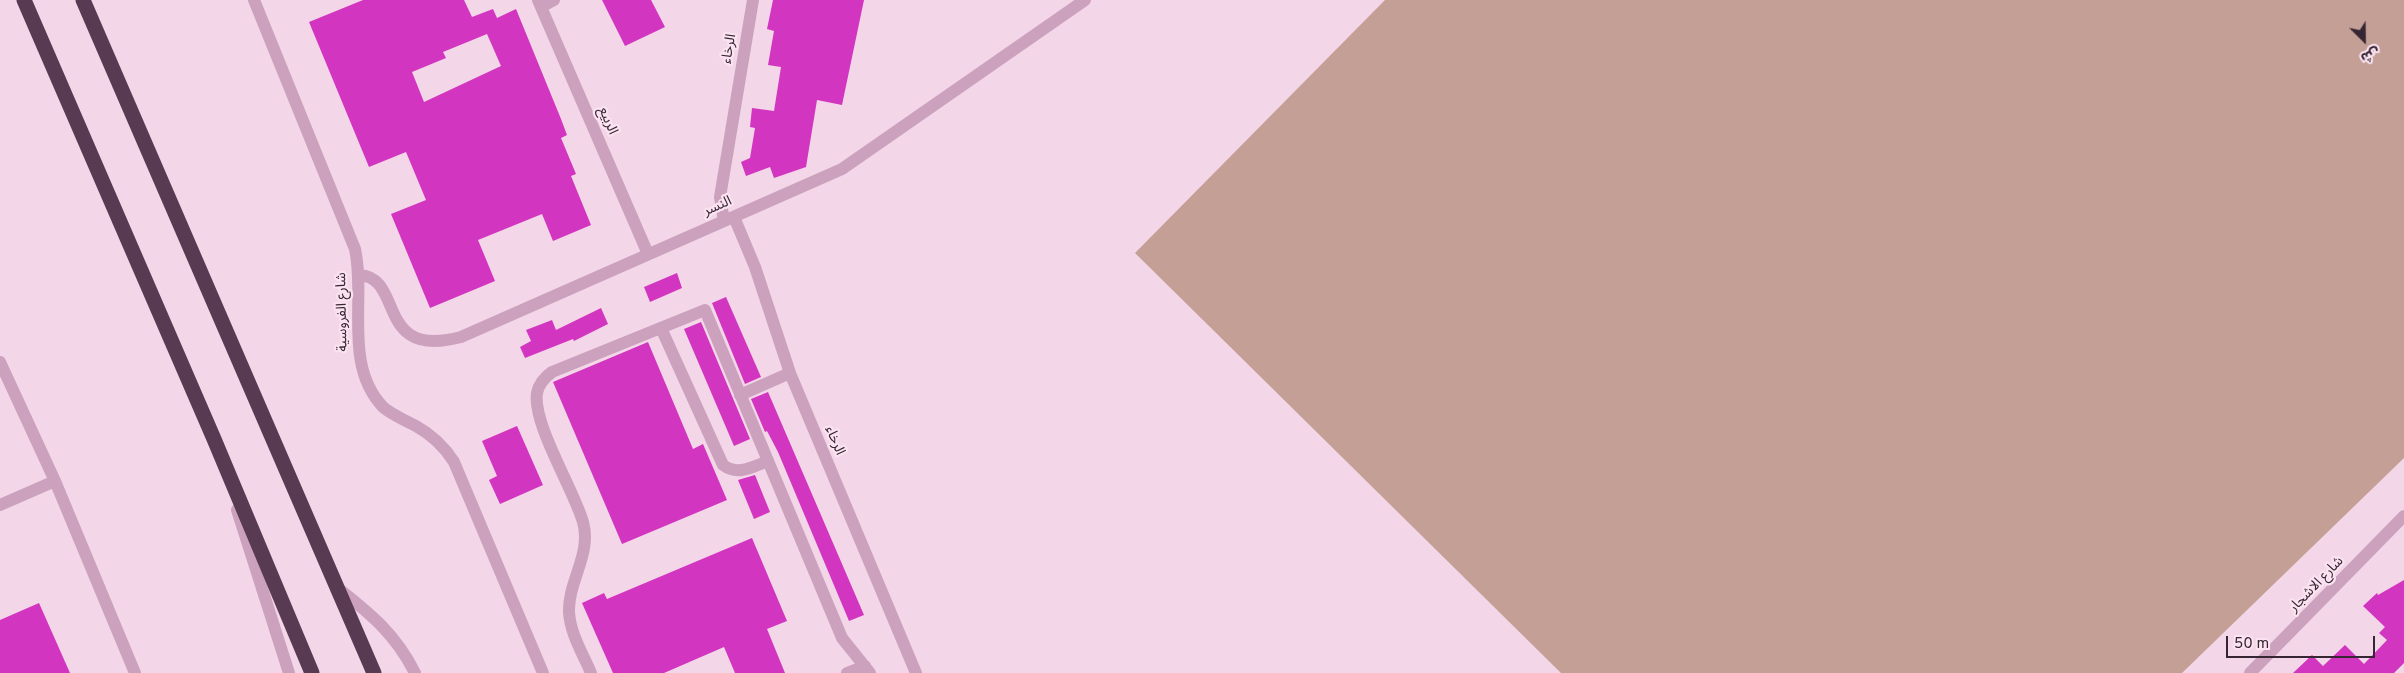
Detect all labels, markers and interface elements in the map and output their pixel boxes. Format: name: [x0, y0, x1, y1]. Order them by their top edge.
north arrow: [2339, 15, 2389, 65]
street label: الرخاء: [719, 33, 741, 65]
text: ش: [2358, 43, 2382, 66]
street label: الربيع: [594, 105, 620, 137]
street label: النسر: [701, 193, 735, 221]
street label: شارع الفروسية: [334, 272, 352, 352]
street label: الرخاء: [820, 424, 848, 458]
street label: شارع الاشجار: [2286, 554, 2348, 616]
scale bar: [2229, 626, 2378, 658]
text: 50 m: [2234, 635, 2269, 654]

